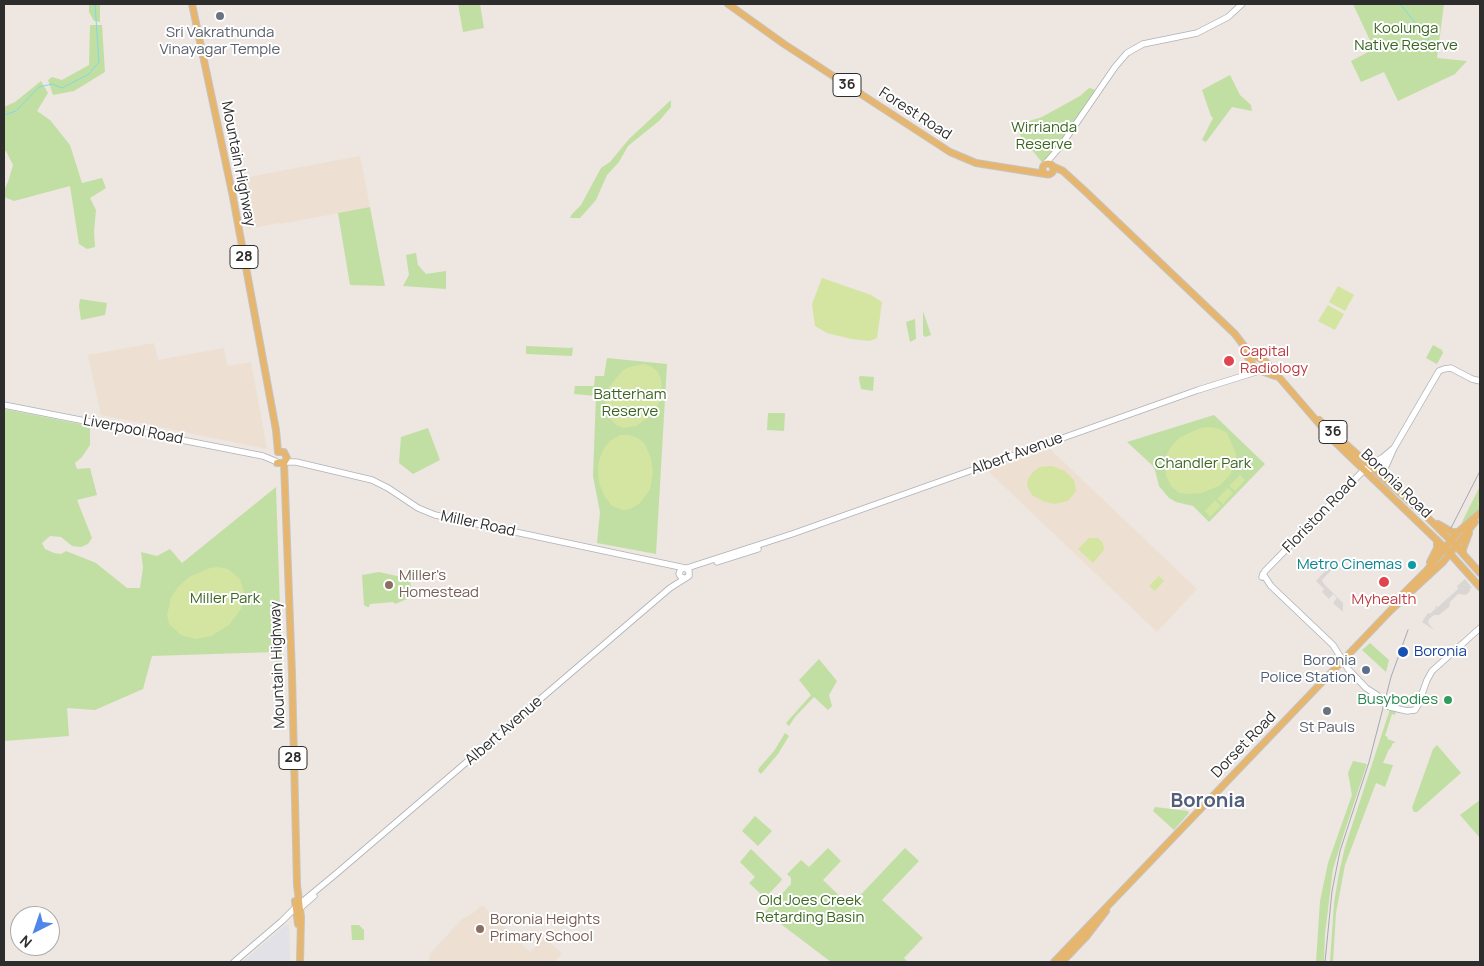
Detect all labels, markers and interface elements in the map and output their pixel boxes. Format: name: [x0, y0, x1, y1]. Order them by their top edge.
marker: Sri Vakrathunda Vinayagar Temple: [214, 10, 226, 22]
park label: Koolunga Native Reserve: [1354, 20, 1458, 55]
place label: Sri Vakrathunda Vinayagar Temple: [160, 24, 280, 59]
road number: 36: [833, 74, 861, 96]
street label: Forest Road: [875, 84, 955, 144]
street label: Mountain Highway: [217, 100, 259, 228]
park label: Wirrianda Reserve: [1011, 119, 1077, 154]
road number: 28: [230, 246, 258, 268]
place label: Capital Radiology: [1240, 343, 1308, 378]
marker: Capital Radiology: [1222, 354, 1236, 368]
park label: Batterham Reserve: [594, 386, 666, 421]
street label: Liverpool Road: [82, 411, 184, 449]
road number: 36: [1319, 421, 1347, 444]
street label: Albert Avenue: [969, 429, 1065, 479]
street label: Boronia Road: [1357, 446, 1435, 522]
park label: Chandler Park: [1155, 455, 1251, 473]
street label: Floriston Road: [1279, 473, 1361, 557]
street label: Miller Road: [439, 507, 517, 541]
place label: Metro Cinemas: [1297, 556, 1402, 574]
marker: Metro Cinemas: [1406, 559, 1418, 571]
place label: Miller's Homestead: [399, 567, 479, 602]
marker: Myhealth: [1377, 575, 1391, 589]
marker: Miller's Homestead: [383, 579, 395, 591]
park label: Miller Park: [190, 590, 260, 608]
place label: Myhealth: [1352, 591, 1416, 609]
street label: Mountain Highway: [267, 601, 289, 729]
place label: Boronia: [1414, 643, 1467, 661]
marker: Boronia: [1396, 645, 1410, 659]
place label: Boronia Police Station: [1260, 652, 1356, 687]
marker: Boronia Police Station: [1360, 664, 1372, 676]
place label: Busybodies: [1358, 691, 1438, 709]
street label: Albert Avenue: [462, 693, 546, 769]
marker: Busybodies: [1442, 694, 1454, 706]
marker: St Pauls: [1321, 705, 1333, 717]
street label: Dorset Road: [1208, 708, 1280, 782]
place label: St Pauls: [1299, 719, 1355, 737]
road number: 28: [279, 746, 307, 770]
district label: Boronia: [1171, 789, 1245, 813]
park label: Old Joes Creek Retarding Basin: [756, 892, 864, 927]
north arrow: [10, 906, 60, 956]
place label: Boronia Heights Primary School: [490, 911, 600, 946]
marker: Boronia Heights Primary School: [474, 923, 486, 935]
text: N: [15, 931, 36, 952]

